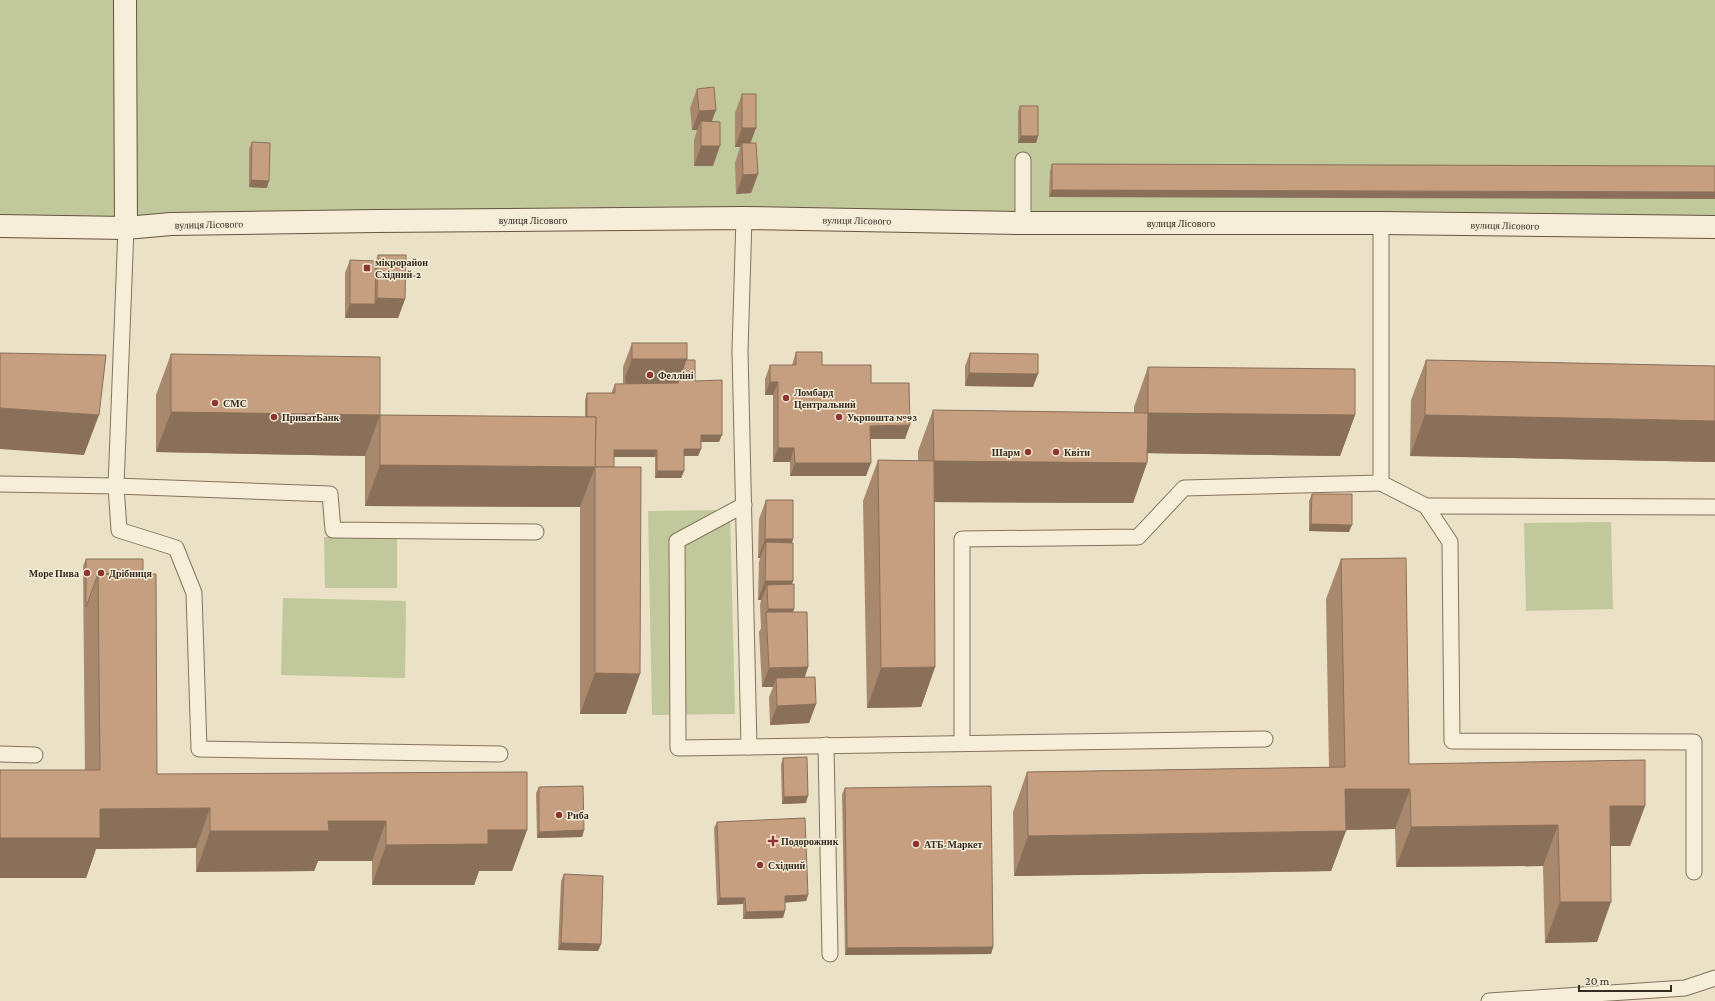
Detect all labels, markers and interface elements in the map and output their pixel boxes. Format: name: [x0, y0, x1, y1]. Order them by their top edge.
street label: вулиця Лісового: [823, 214, 891, 227]
street label: вулиця Лісового: [499, 215, 567, 226]
street label: вулиця Лісового: [175, 218, 243, 231]
street label: вулиця Лісового: [1147, 218, 1215, 229]
street label: вулиця Лісового: [1471, 219, 1539, 232]
place label: мікрорайон Східний-2: [375, 257, 428, 280]
marker: мікрорайон Східний-2: [362, 263, 372, 273]
marker: Фелліні: [645, 370, 655, 380]
place label: Фелліні: [658, 370, 694, 381]
place label: Ломбард Центральний: [794, 387, 856, 410]
marker: Ломбард Центральний: [781, 393, 791, 403]
marker: СМС: [210, 398, 220, 408]
place label: СМС: [223, 398, 247, 409]
marker: ПриватБанк: [269, 412, 279, 422]
place label: ПриватБанк: [282, 412, 340, 423]
marker: Укрпошта №93: [834, 412, 844, 422]
place label: Укрпошта №93: [847, 412, 917, 423]
place label: Шарм: [992, 447, 1020, 458]
marker: Шарм: [1023, 447, 1033, 457]
marker: Квіти: [1051, 447, 1061, 457]
place label: Квіти: [1064, 447, 1090, 458]
place label: Море Пива: [29, 568, 79, 579]
marker: Море Пива: [82, 568, 92, 578]
marker: Дрібниця: [96, 568, 106, 578]
place label: Дрібниця: [109, 568, 153, 579]
marker: Риба: [554, 810, 564, 820]
place label: Риба: [567, 810, 589, 821]
marker: Подорожник: [768, 836, 778, 846]
place label: Подорожник: [781, 836, 839, 847]
marker: АТБ-Маркет: [911, 839, 921, 849]
place label: АТБ-Маркет: [924, 839, 982, 850]
marker: Східний: [755, 860, 765, 870]
place label: Східний: [768, 860, 806, 871]
scale bar: [1579, 967, 1671, 993]
text: 20 m: [1585, 974, 1610, 988]

